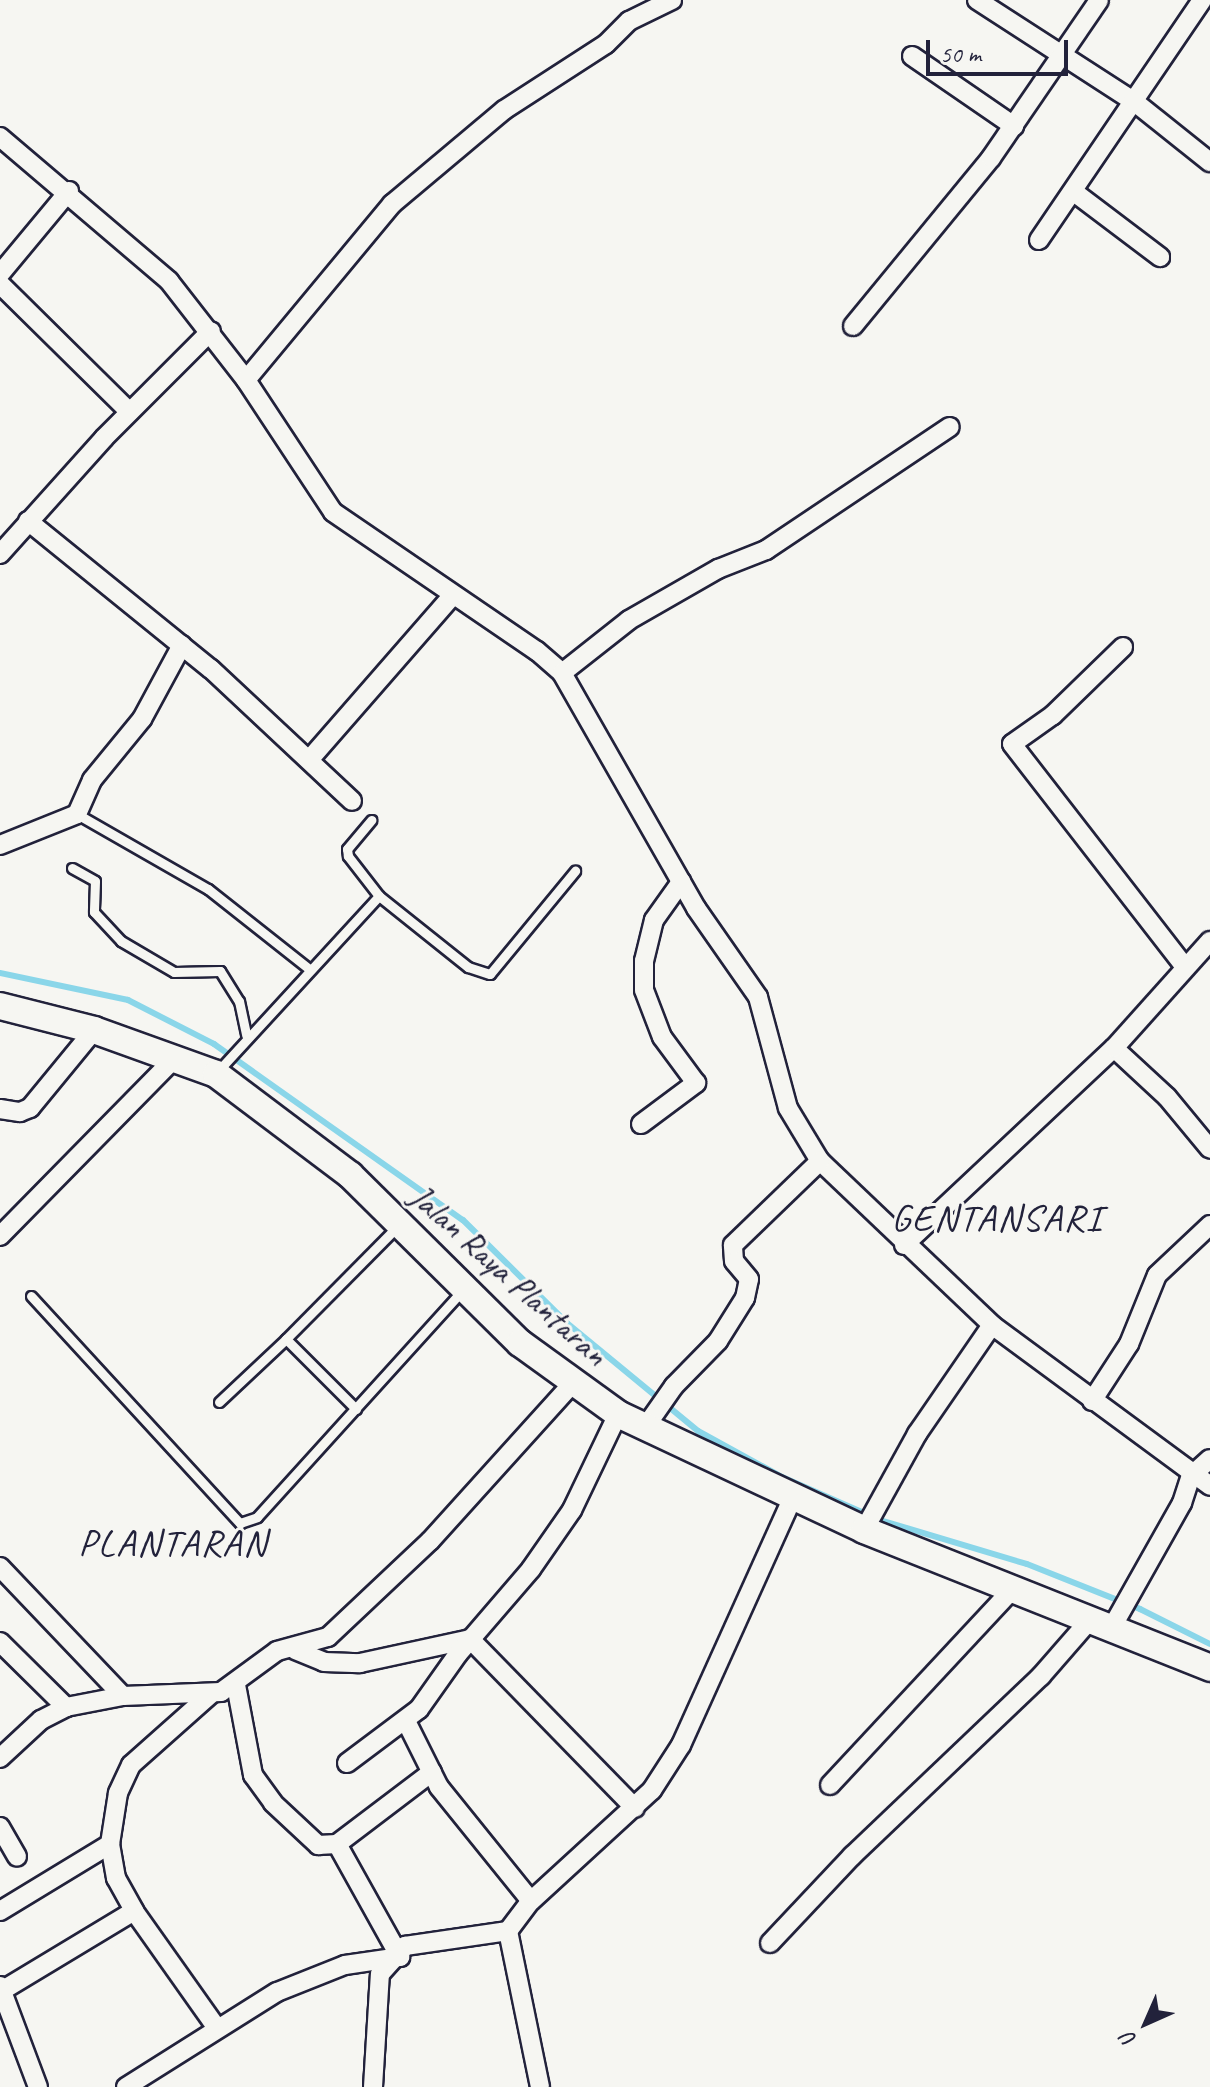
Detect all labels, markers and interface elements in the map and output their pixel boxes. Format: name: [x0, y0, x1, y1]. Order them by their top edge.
scale bar: [930, 24, 1072, 74]
text: 50 m: [940, 39, 981, 69]
street label: Jalan Raya Plantaran: [402, 1176, 616, 1374]
district label: GENTANSARI: [894, 1195, 1100, 1241]
district label: PLANTARAN: [81, 1520, 265, 1566]
north arrow: [1106, 1983, 1186, 2063]
text: U: [1115, 2026, 1143, 2054]

